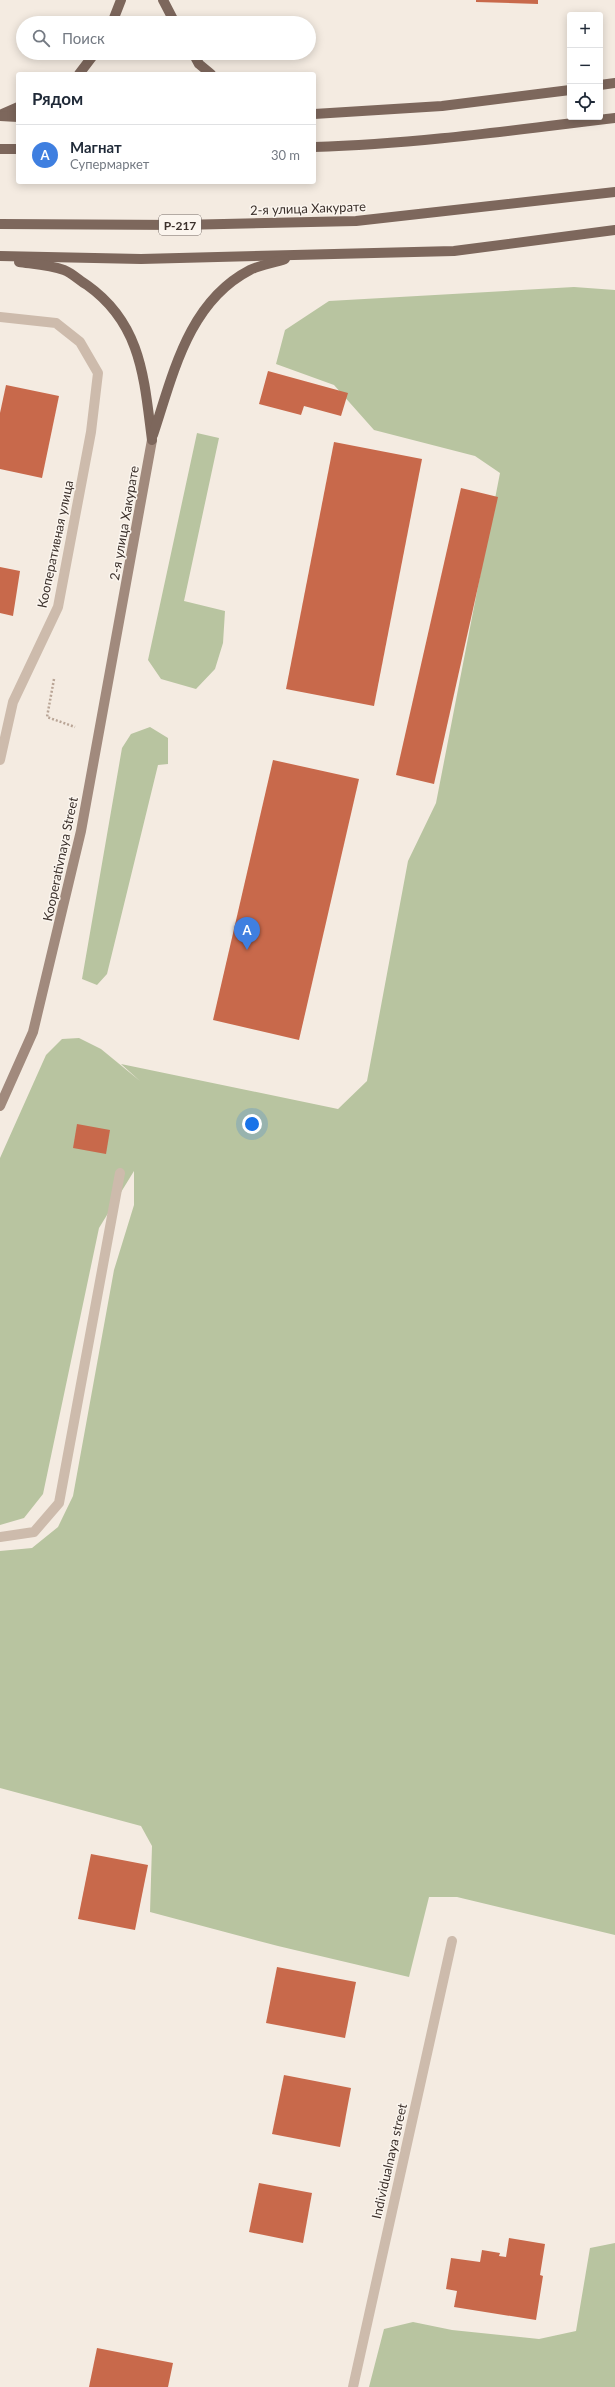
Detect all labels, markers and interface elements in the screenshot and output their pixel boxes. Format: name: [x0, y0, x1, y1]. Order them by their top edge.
map controls: [567, 12, 603, 120]
button: +: [567, 12, 603, 48]
search box: [16, 16, 316, 60]
icon: search: [30, 27, 52, 49]
text: Поиск: [62, 29, 105, 47]
button: −: [567, 48, 603, 84]
button: locate: [567, 84, 603, 120]
text: Рядом: [32, 88, 83, 109]
text: Магнат: [70, 138, 122, 156]
text: A: [40, 147, 50, 163]
text: 30 m: [271, 147, 300, 163]
text: Супермаркет: [70, 156, 149, 172]
street label: 2-я улица Хакурате: [250, 198, 366, 218]
road number: Р-217: [159, 215, 201, 235]
street label: 2-я улица Хакурате: [106, 464, 142, 581]
street label: Кооперативная улица: [34, 479, 76, 609]
street label: Kooperativnaya Street: [39, 795, 81, 923]
pin: A: [234, 917, 260, 950]
your location: [242, 1114, 262, 1134]
street label: Individualnaya street: [368, 2101, 410, 2220]

